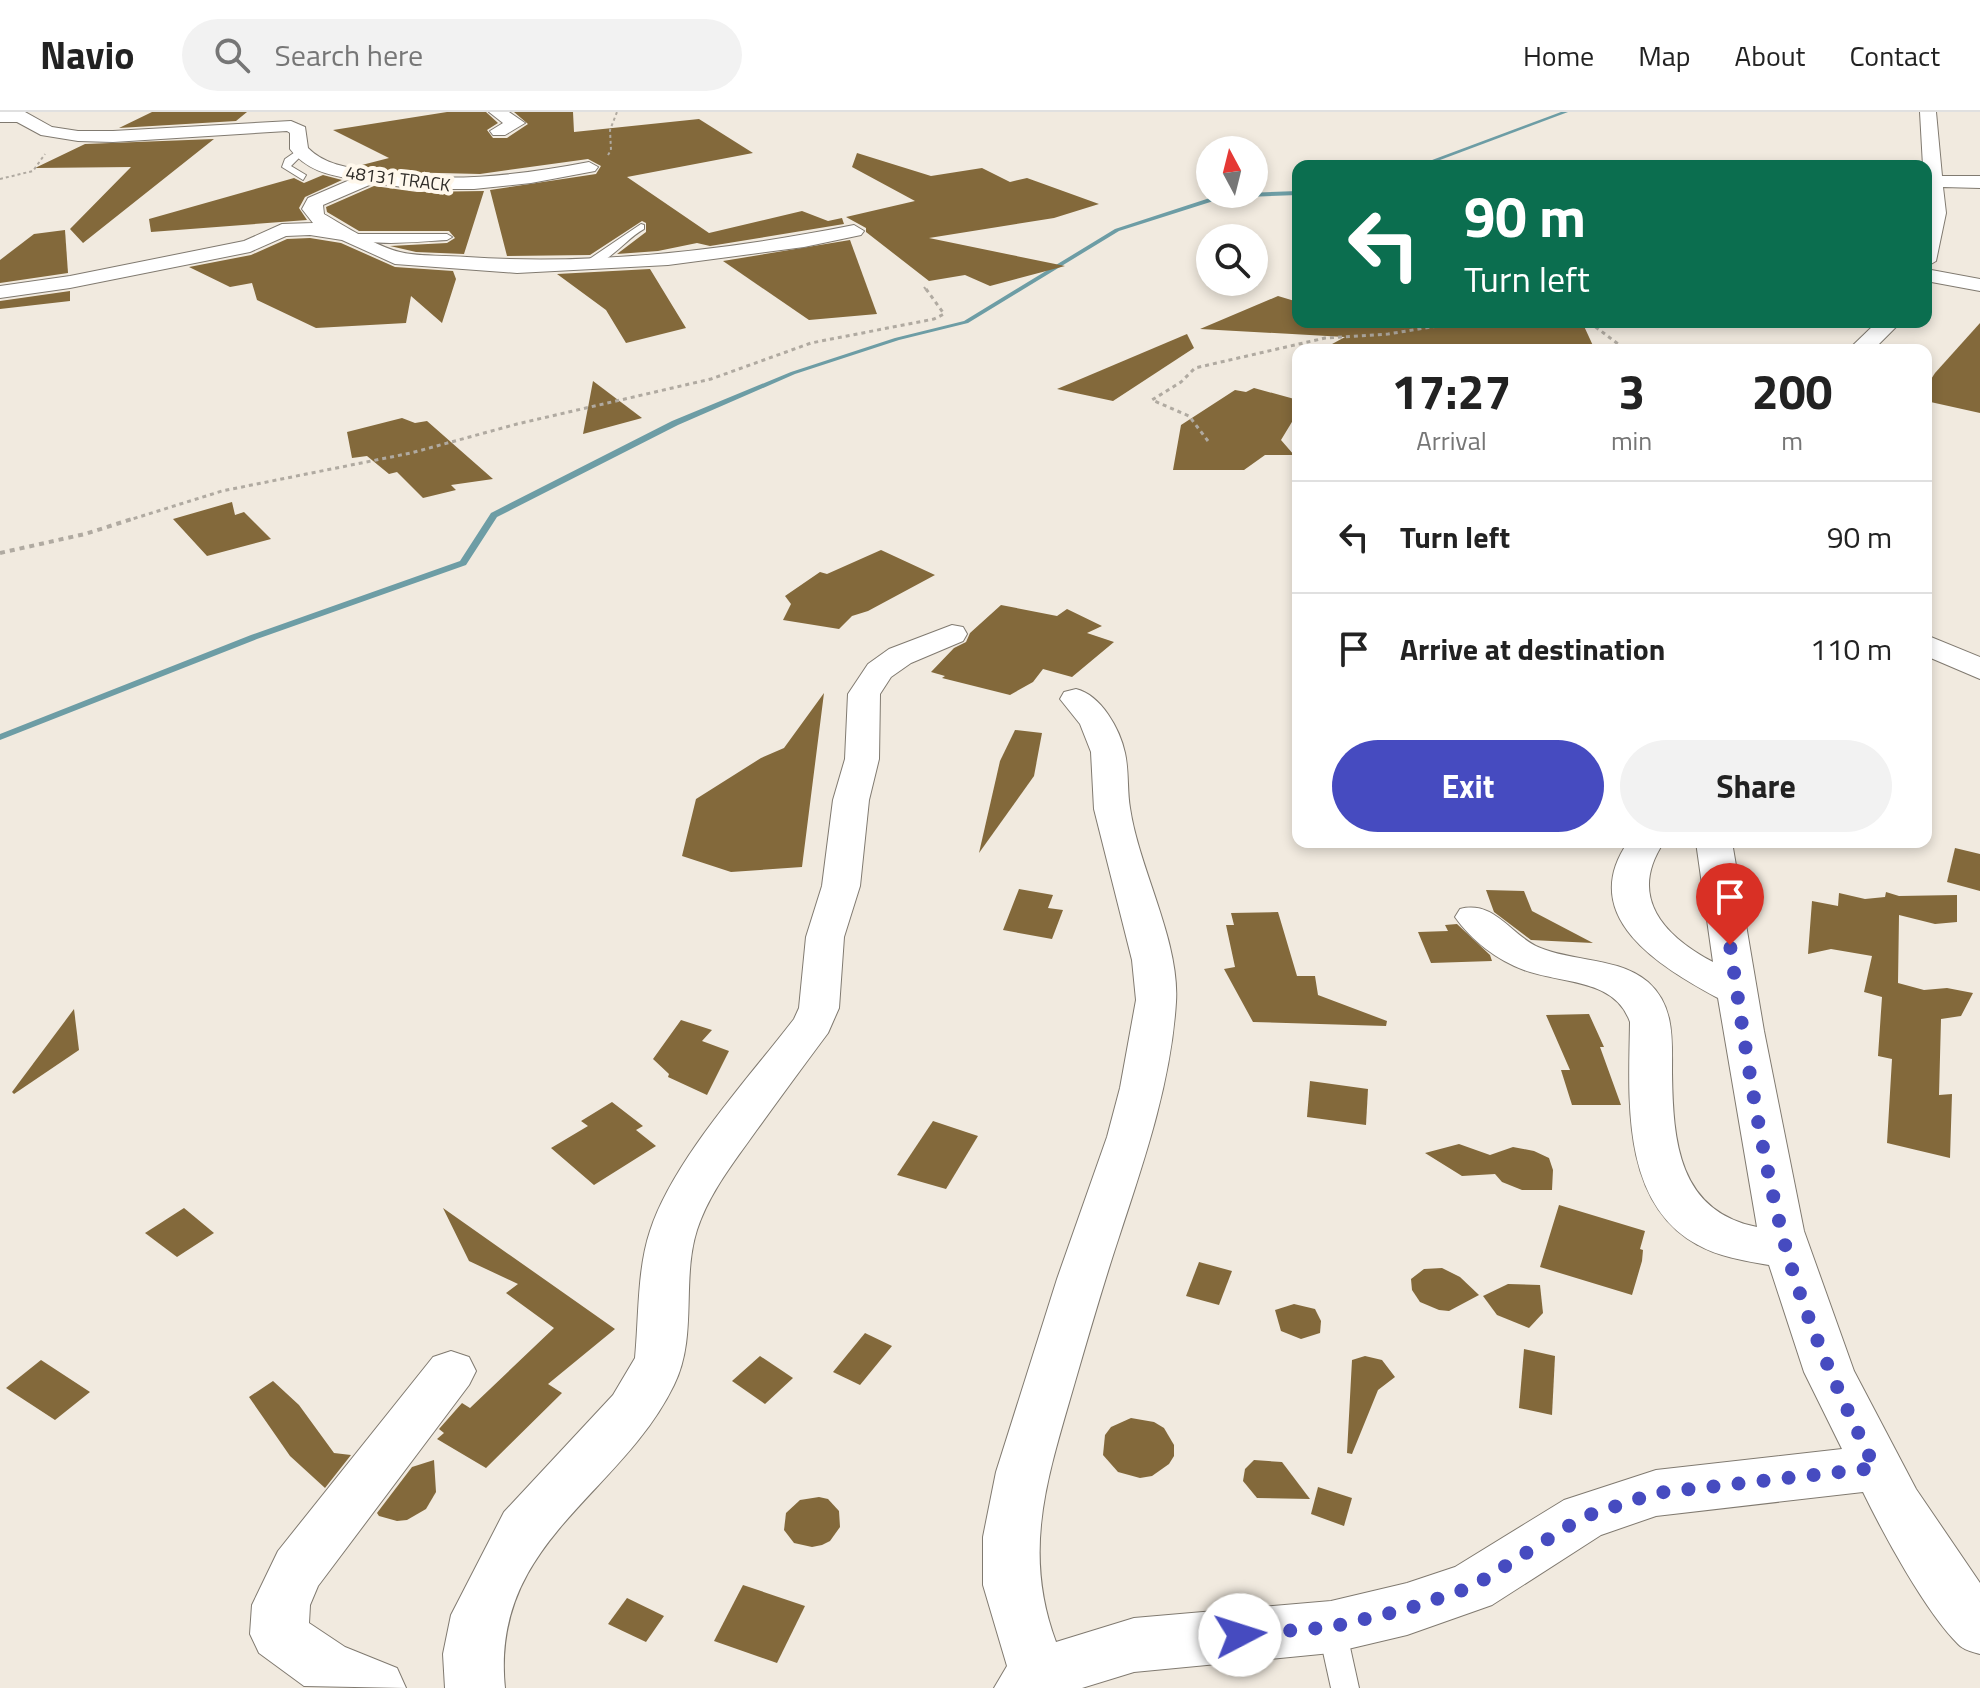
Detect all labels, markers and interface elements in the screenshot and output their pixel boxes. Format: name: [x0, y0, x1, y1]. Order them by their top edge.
search box: [182, 19, 742, 91]
text: Navio: [40, 26, 134, 84]
text: Search here: [274, 32, 423, 78]
icon: search: [210, 33, 254, 77]
text: Home: [1523, 34, 1594, 77]
text: Map: [1638, 34, 1691, 77]
text: About: [1735, 34, 1805, 77]
text: Contact: [1849, 34, 1940, 77]
north arrow: [1196, 136, 1268, 208]
map controls: [1196, 136, 1268, 296]
street label: 48131 TRACK: [344, 159, 452, 198]
text: 90 m: [1464, 174, 1586, 259]
icon: left: [1332, 192, 1436, 296]
button: search: [1196, 224, 1268, 296]
text: Turn left: [1464, 251, 1590, 306]
text: 17:27: [1392, 355, 1511, 428]
text: 3: [1618, 355, 1645, 428]
text: 200: [1752, 355, 1832, 428]
text: Arrival: [1416, 421, 1487, 460]
text: min: [1611, 421, 1652, 460]
text: m: [1781, 421, 1803, 460]
text: Turn left: [1400, 514, 1510, 560]
text: 90 m: [1827, 514, 1892, 560]
icon: left: [1332, 515, 1376, 559]
text: Arrive at destination: [1400, 626, 1665, 672]
text: 110 m: [1810, 626, 1892, 672]
icon: arrive: [1332, 627, 1376, 671]
button: Exit: [1332, 740, 1604, 832]
button: Share: [1620, 740, 1892, 832]
pin: [1696, 863, 1764, 945]
icon: arrive: [1708, 875, 1752, 919]
position arrow: [1198, 1593, 1282, 1677]

